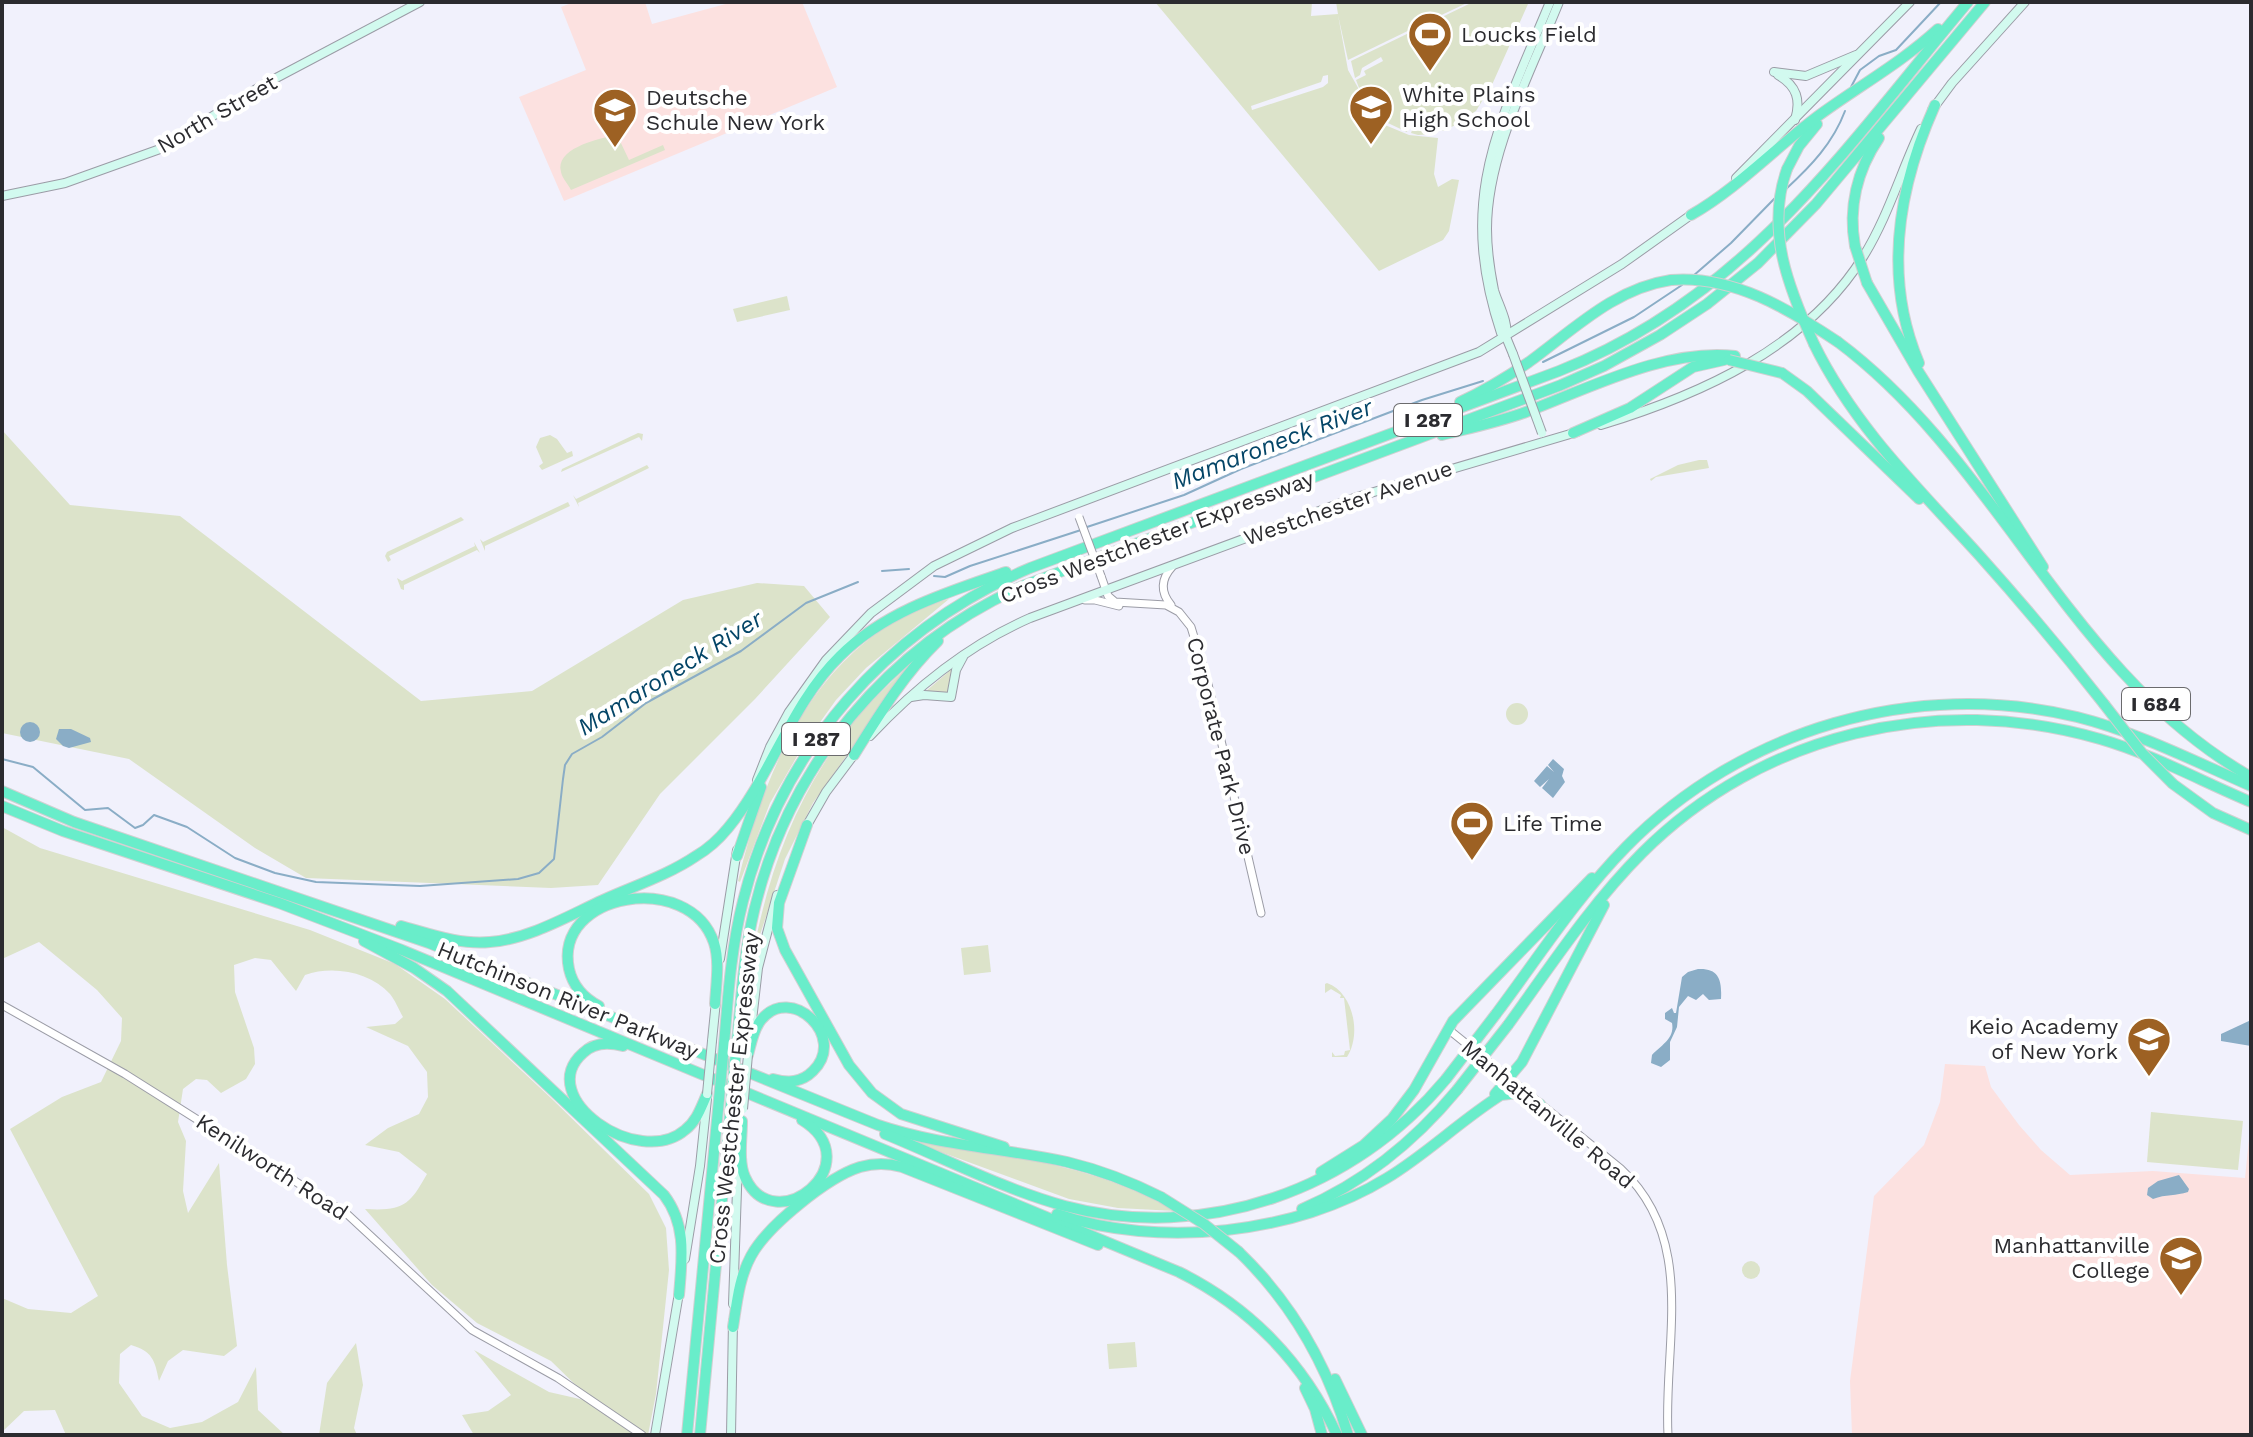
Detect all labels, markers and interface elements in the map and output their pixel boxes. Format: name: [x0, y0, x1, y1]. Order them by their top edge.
sports icon: Loucks Field: [1406, 10, 1454, 73]
place label: Loucks Field: [1461, 22, 1597, 47]
street label: North Street: [153, 70, 281, 158]
place label: White Plains High School: [1402, 82, 1536, 132]
school or university icon: White Plains High School: [1347, 83, 1395, 146]
place label: Deutsche Schule New York: [646, 85, 825, 135]
school or university icon: Deutsche Schule New York: [591, 86, 639, 149]
water label: Mamaroneck River: [1168, 392, 1378, 495]
road number: I 287: [1394, 404, 1462, 436]
street label: Westchester Avenue: [1240, 456, 1456, 550]
street label: Cross Westchester Expressway: [997, 465, 1318, 608]
water label: Mamaroneck River: [572, 604, 769, 741]
street label: Corporate Park Drive: [1182, 635, 1260, 857]
road number: I 684: [2122, 688, 2190, 720]
road number: I 287: [782, 723, 850, 755]
sports icon: Life Time: [1448, 799, 1496, 862]
place label: Life Time: [1503, 811, 1602, 836]
street label: Cross Westchester Expressway: [704, 930, 764, 1265]
street label: Hutchinson River Parkway: [434, 936, 703, 1064]
place label: Keio Academy of New York: [1969, 1014, 2119, 1064]
school or university icon: Keio Academy of New York: [2125, 1015, 2173, 1078]
street label: Manhattanville Road: [1457, 1034, 1639, 1194]
street label: Kenilworth Road: [192, 1109, 352, 1225]
place label: Manhattanville College: [1993, 1233, 2150, 1283]
school or university icon: Manhattanville College: [2157, 1234, 2205, 1297]

